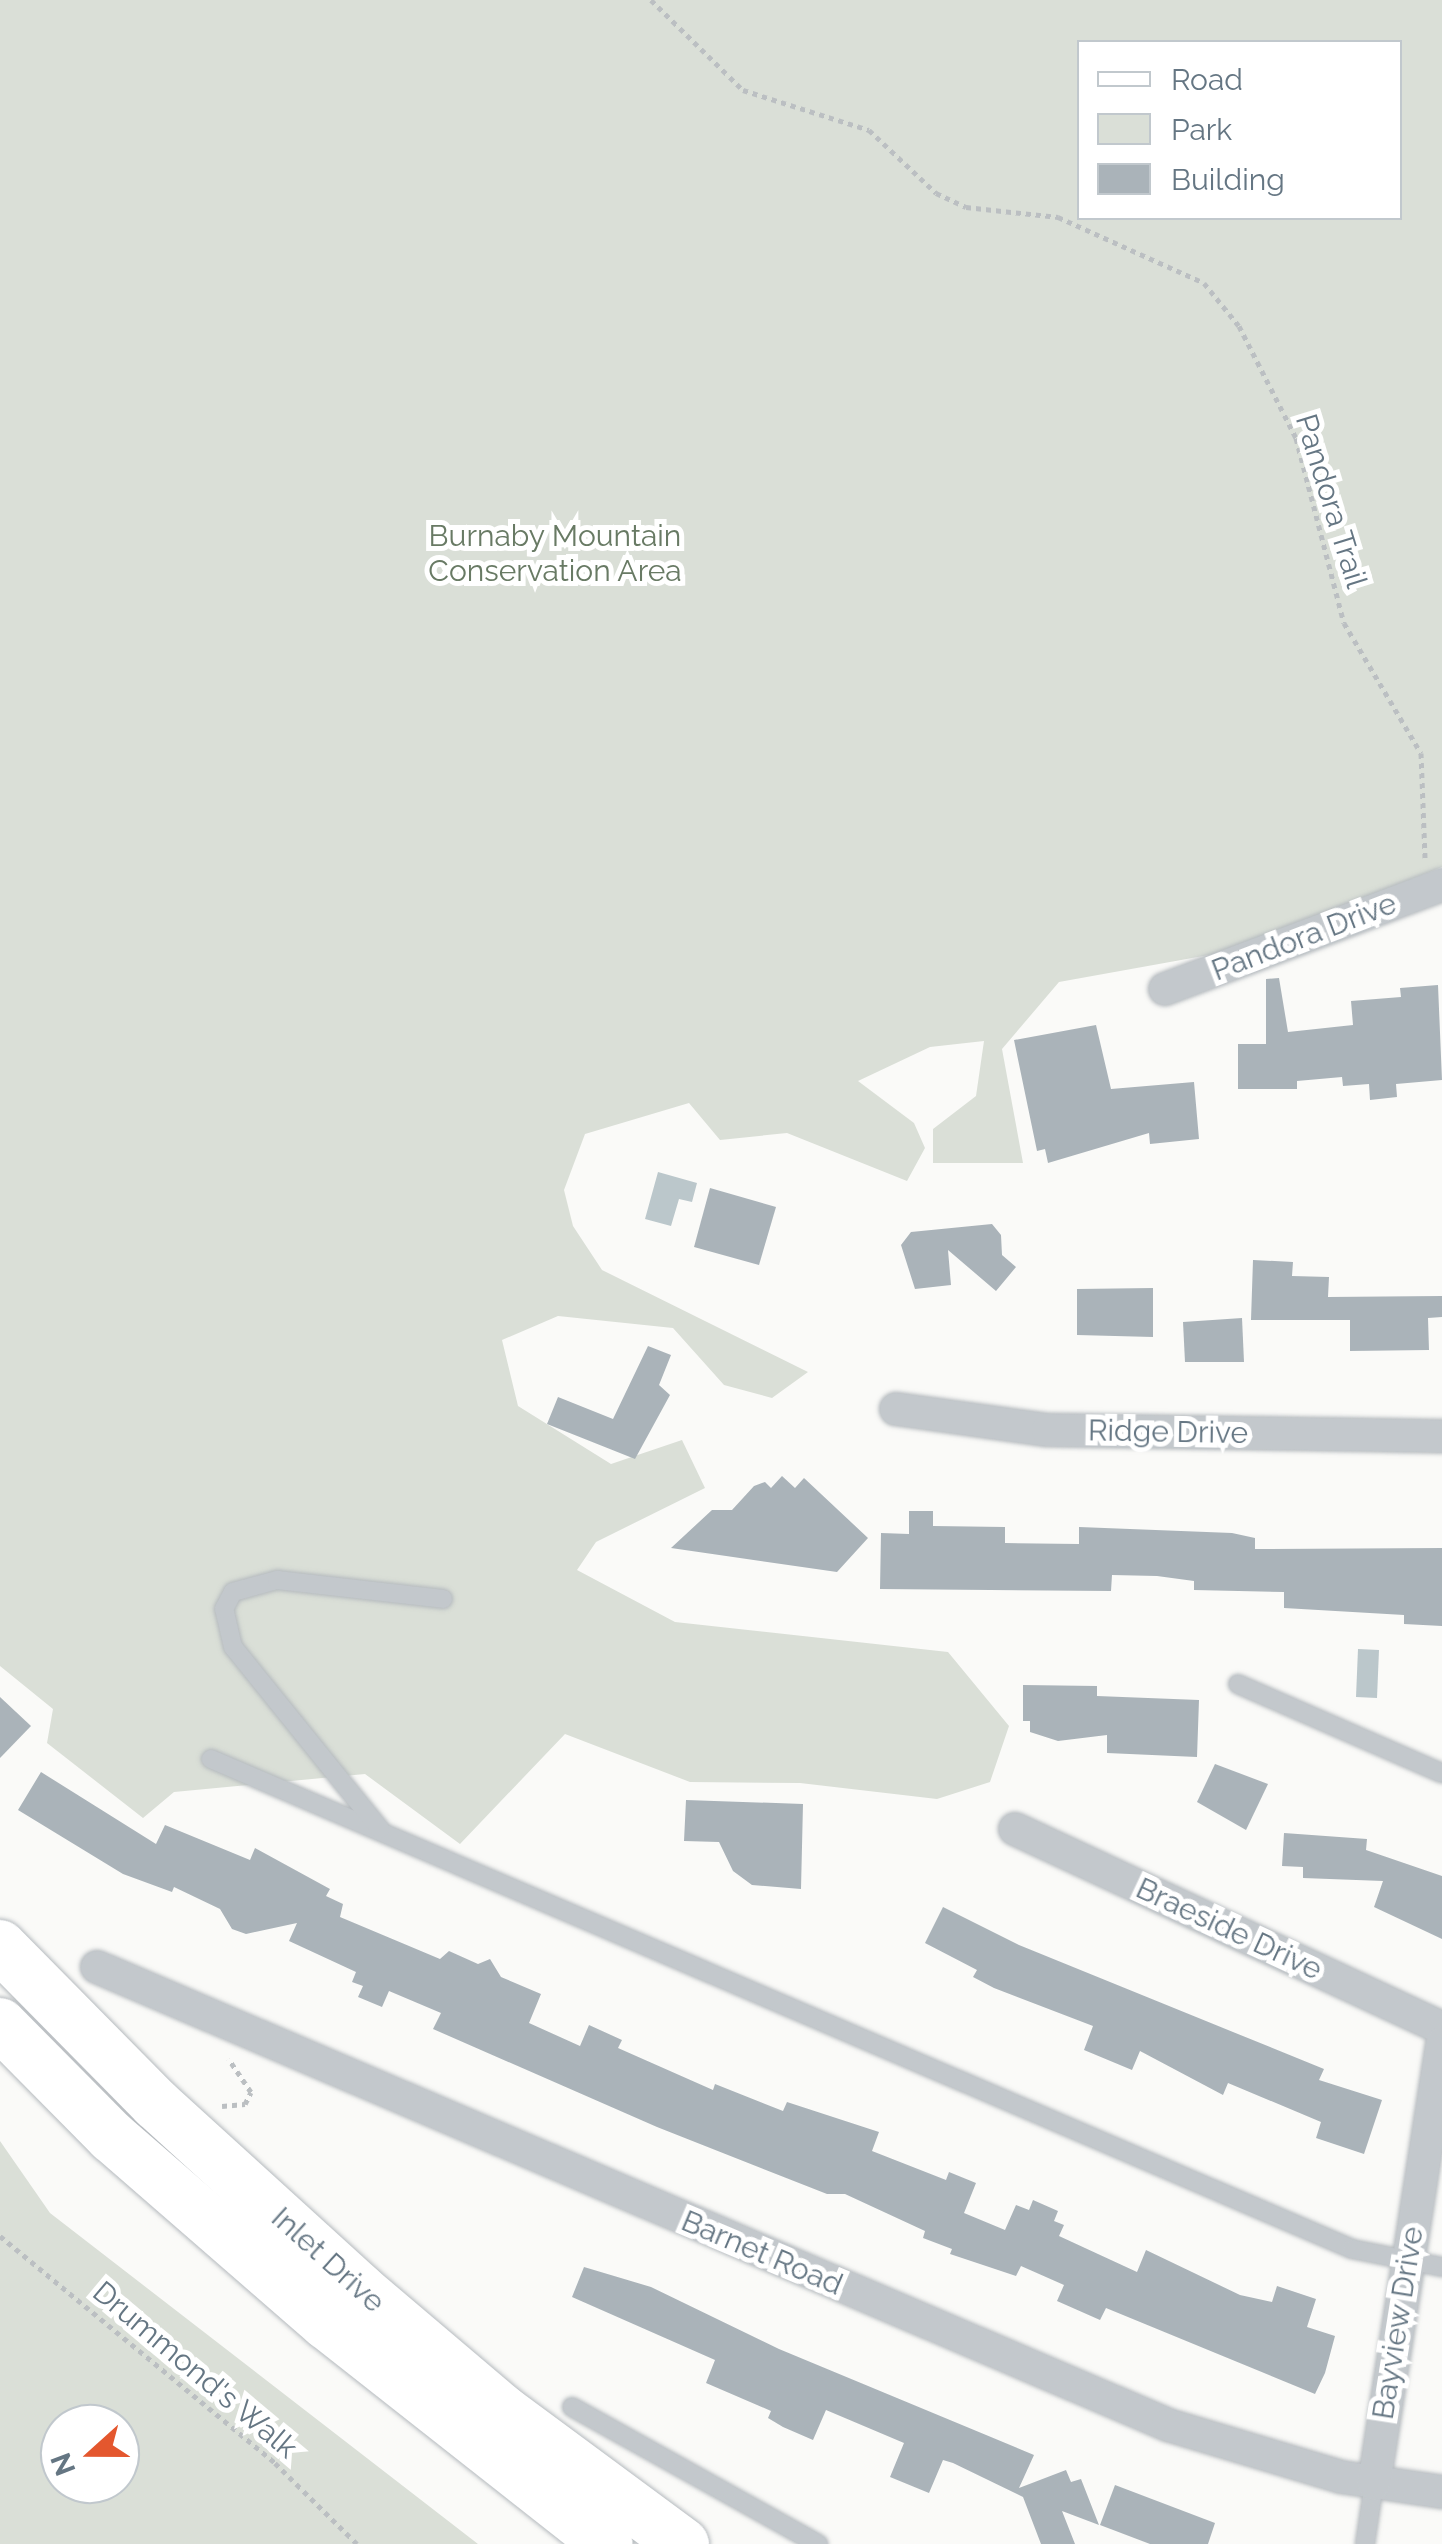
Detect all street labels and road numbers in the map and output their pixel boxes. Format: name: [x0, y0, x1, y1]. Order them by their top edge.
street label: Pandora Trail: [1287, 409, 1375, 593]
street label: Pandora Drive: [1207, 885, 1401, 989]
street label: Ridge Drive: [1088, 1413, 1248, 1451]
street label: Braeside Drive: [1130, 1870, 1328, 1988]
street label: Inlet Drive: [264, 2200, 392, 2320]
street label: Barnet Road: [676, 2203, 848, 2303]
street label: Bayview Drive: [1365, 2224, 1431, 2422]
street label: Drummond's Walk: [85, 2274, 305, 2466]

